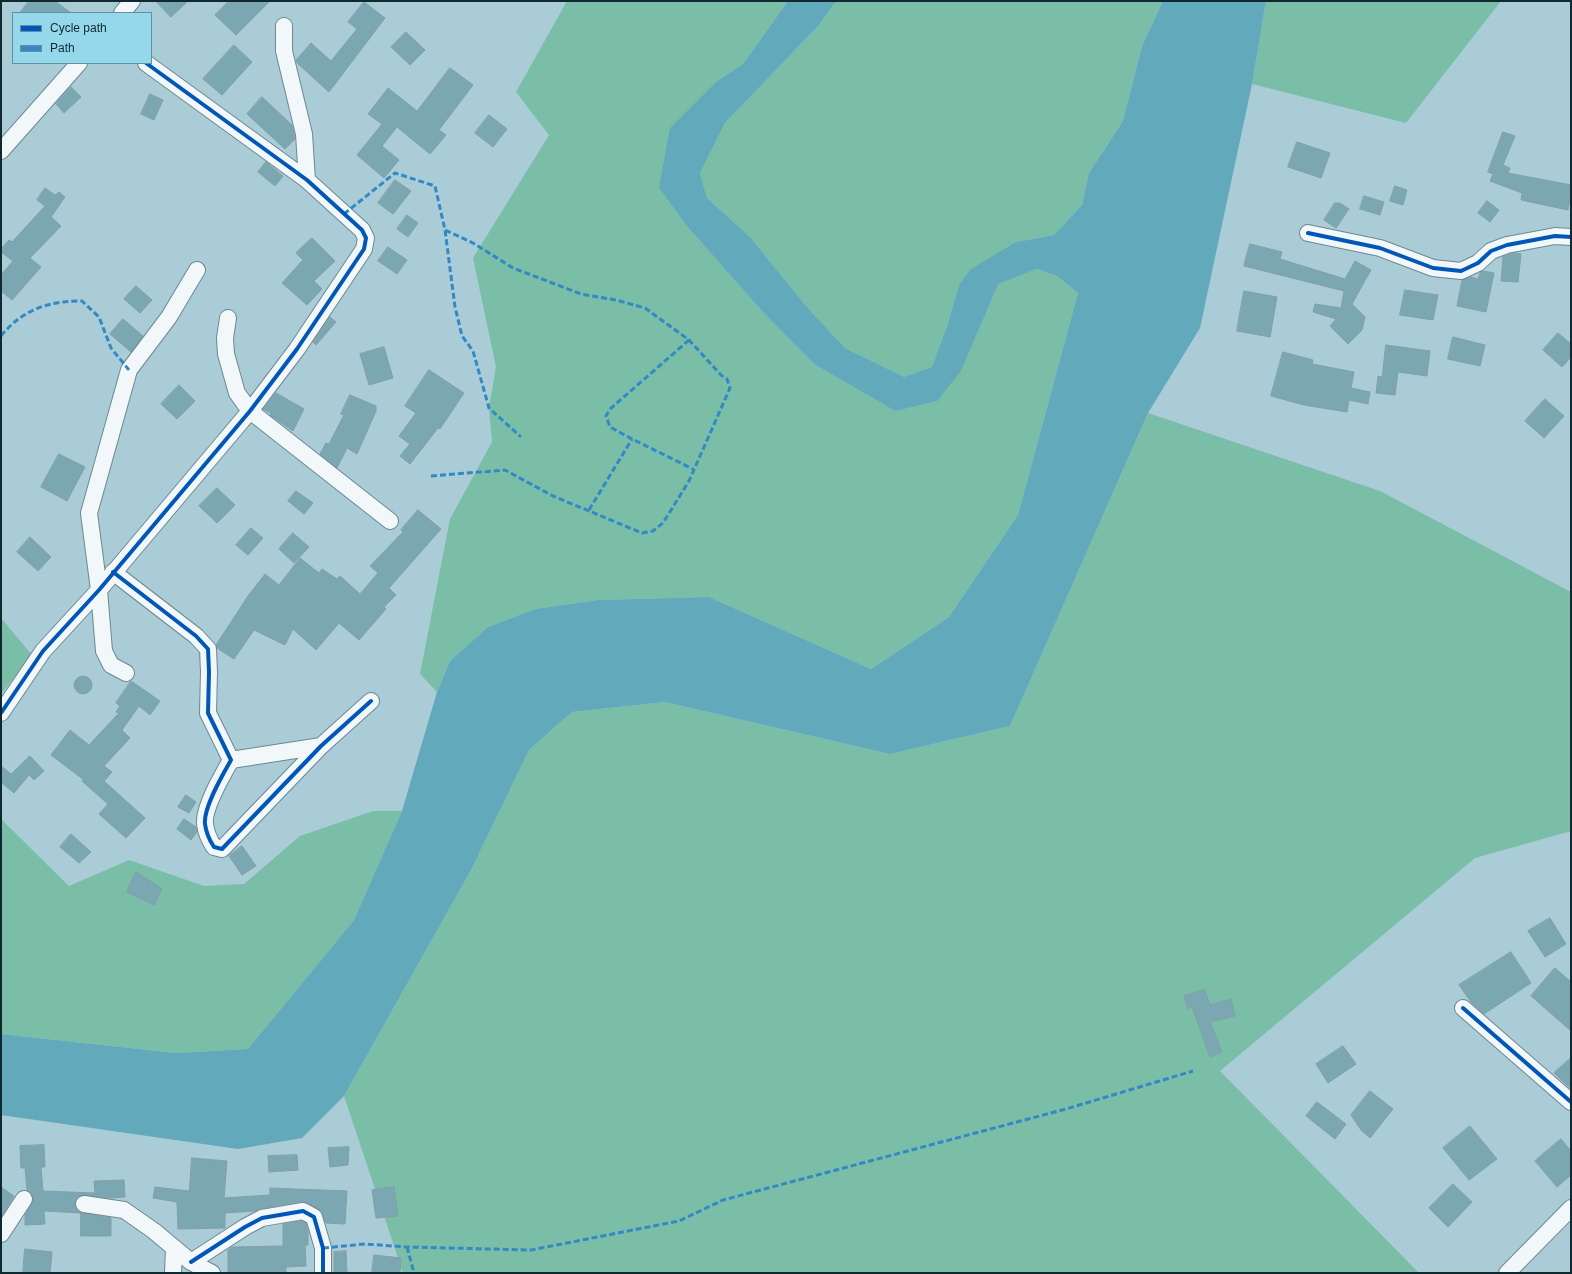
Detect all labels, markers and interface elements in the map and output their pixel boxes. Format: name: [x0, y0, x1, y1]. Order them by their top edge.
legend: [12, 12, 152, 64]
text: Cycle path: [50, 21, 107, 35]
text: Path: [50, 41, 75, 55]

